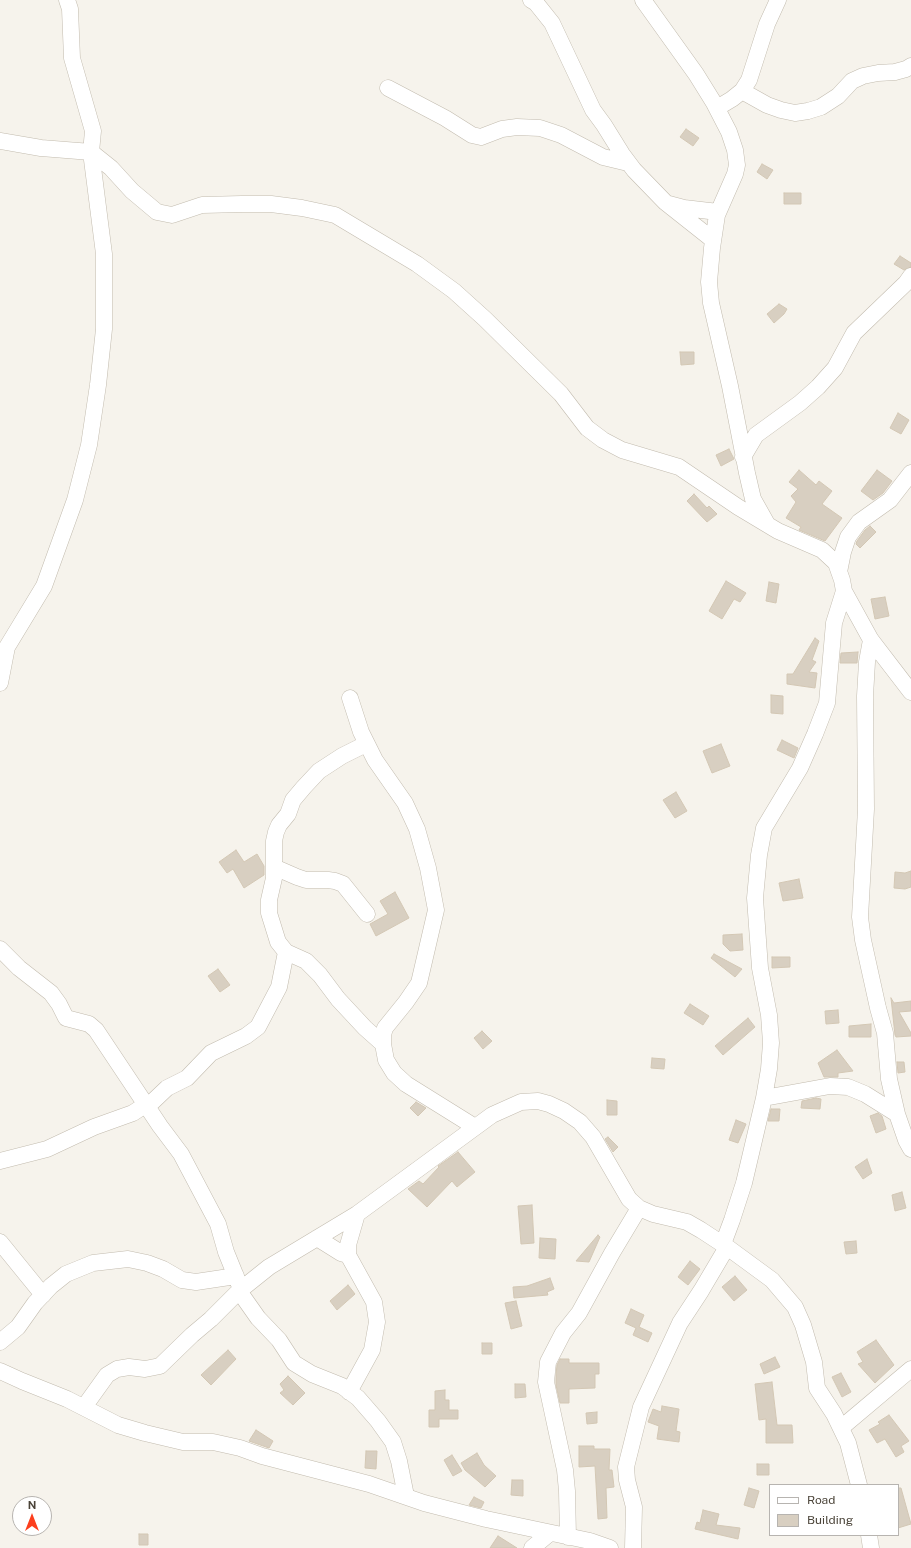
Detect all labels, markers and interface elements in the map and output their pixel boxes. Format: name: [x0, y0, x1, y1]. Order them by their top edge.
legend: [769, 1484, 899, 1536]
text: Road: [807, 1493, 835, 1507]
north arrow: [12, 1496, 52, 1536]
text: N: [28, 1499, 36, 1511]
text: Building: [807, 1513, 853, 1527]

